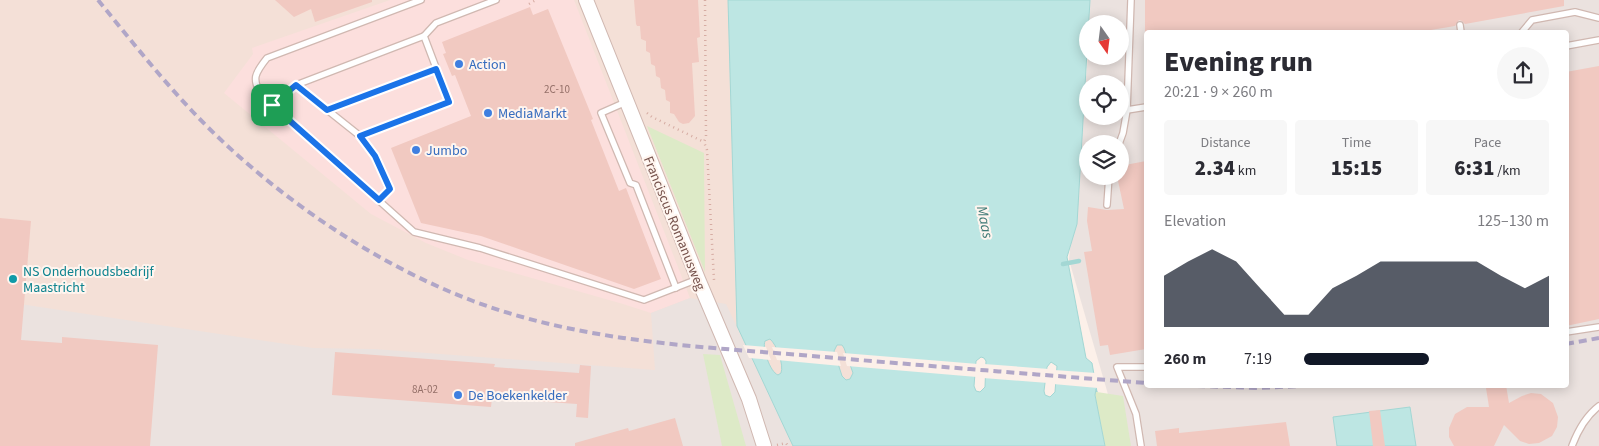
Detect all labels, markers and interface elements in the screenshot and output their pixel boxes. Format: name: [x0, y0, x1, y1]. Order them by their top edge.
north arrow: [1079, 15, 1129, 65]
map controls: [1079, 15, 1129, 185]
text: Evening run: [1164, 42, 1313, 82]
button: share: [1497, 47, 1549, 99]
place label: Action: [469, 55, 506, 75]
marker: Action: [453, 58, 465, 70]
button: locate: [1079, 75, 1129, 125]
text: 20:21 · 9 × 260 m: [1164, 81, 1273, 103]
house number: 2C-10: [544, 82, 570, 97]
pin: [251, 84, 293, 126]
icon: arrive: [258, 91, 286, 119]
place label: MediaMarkt: [498, 104, 567, 124]
marker: MediaMarkt: [482, 107, 494, 119]
text: Distance: [1201, 133, 1250, 153]
text: Time: [1342, 133, 1371, 153]
text: Pace: [1474, 133, 1501, 153]
button: layers: [1079, 135, 1129, 185]
place label: Jumbo: [426, 141, 467, 161]
marker: Jumbo: [410, 144, 422, 156]
street label: Franciscus Romanusweg: [638, 153, 710, 294]
text: 2.34: [1195, 153, 1235, 183]
text: 15:15: [1331, 153, 1382, 183]
text: 6:31: [1454, 153, 1494, 183]
text: km: [1235, 161, 1256, 181]
text: /km: [1494, 161, 1521, 181]
water label: Maas: [971, 204, 998, 240]
text: Elevation: [1164, 210, 1226, 232]
text: 125–130 m: [1477, 210, 1549, 232]
place label: NS Onderhoudsbedrijf Maastricht: [23, 262, 155, 298]
marker: NS Onderhoudsbedrijf Maastricht: [7, 273, 19, 285]
text: 260 m: [1164, 348, 1206, 370]
text: 7:19: [1244, 348, 1272, 370]
house number: 8A-02: [412, 382, 438, 397]
place label: De Boekenkelder: [468, 386, 567, 406]
marker: De Boekenkelder: [452, 389, 464, 401]

